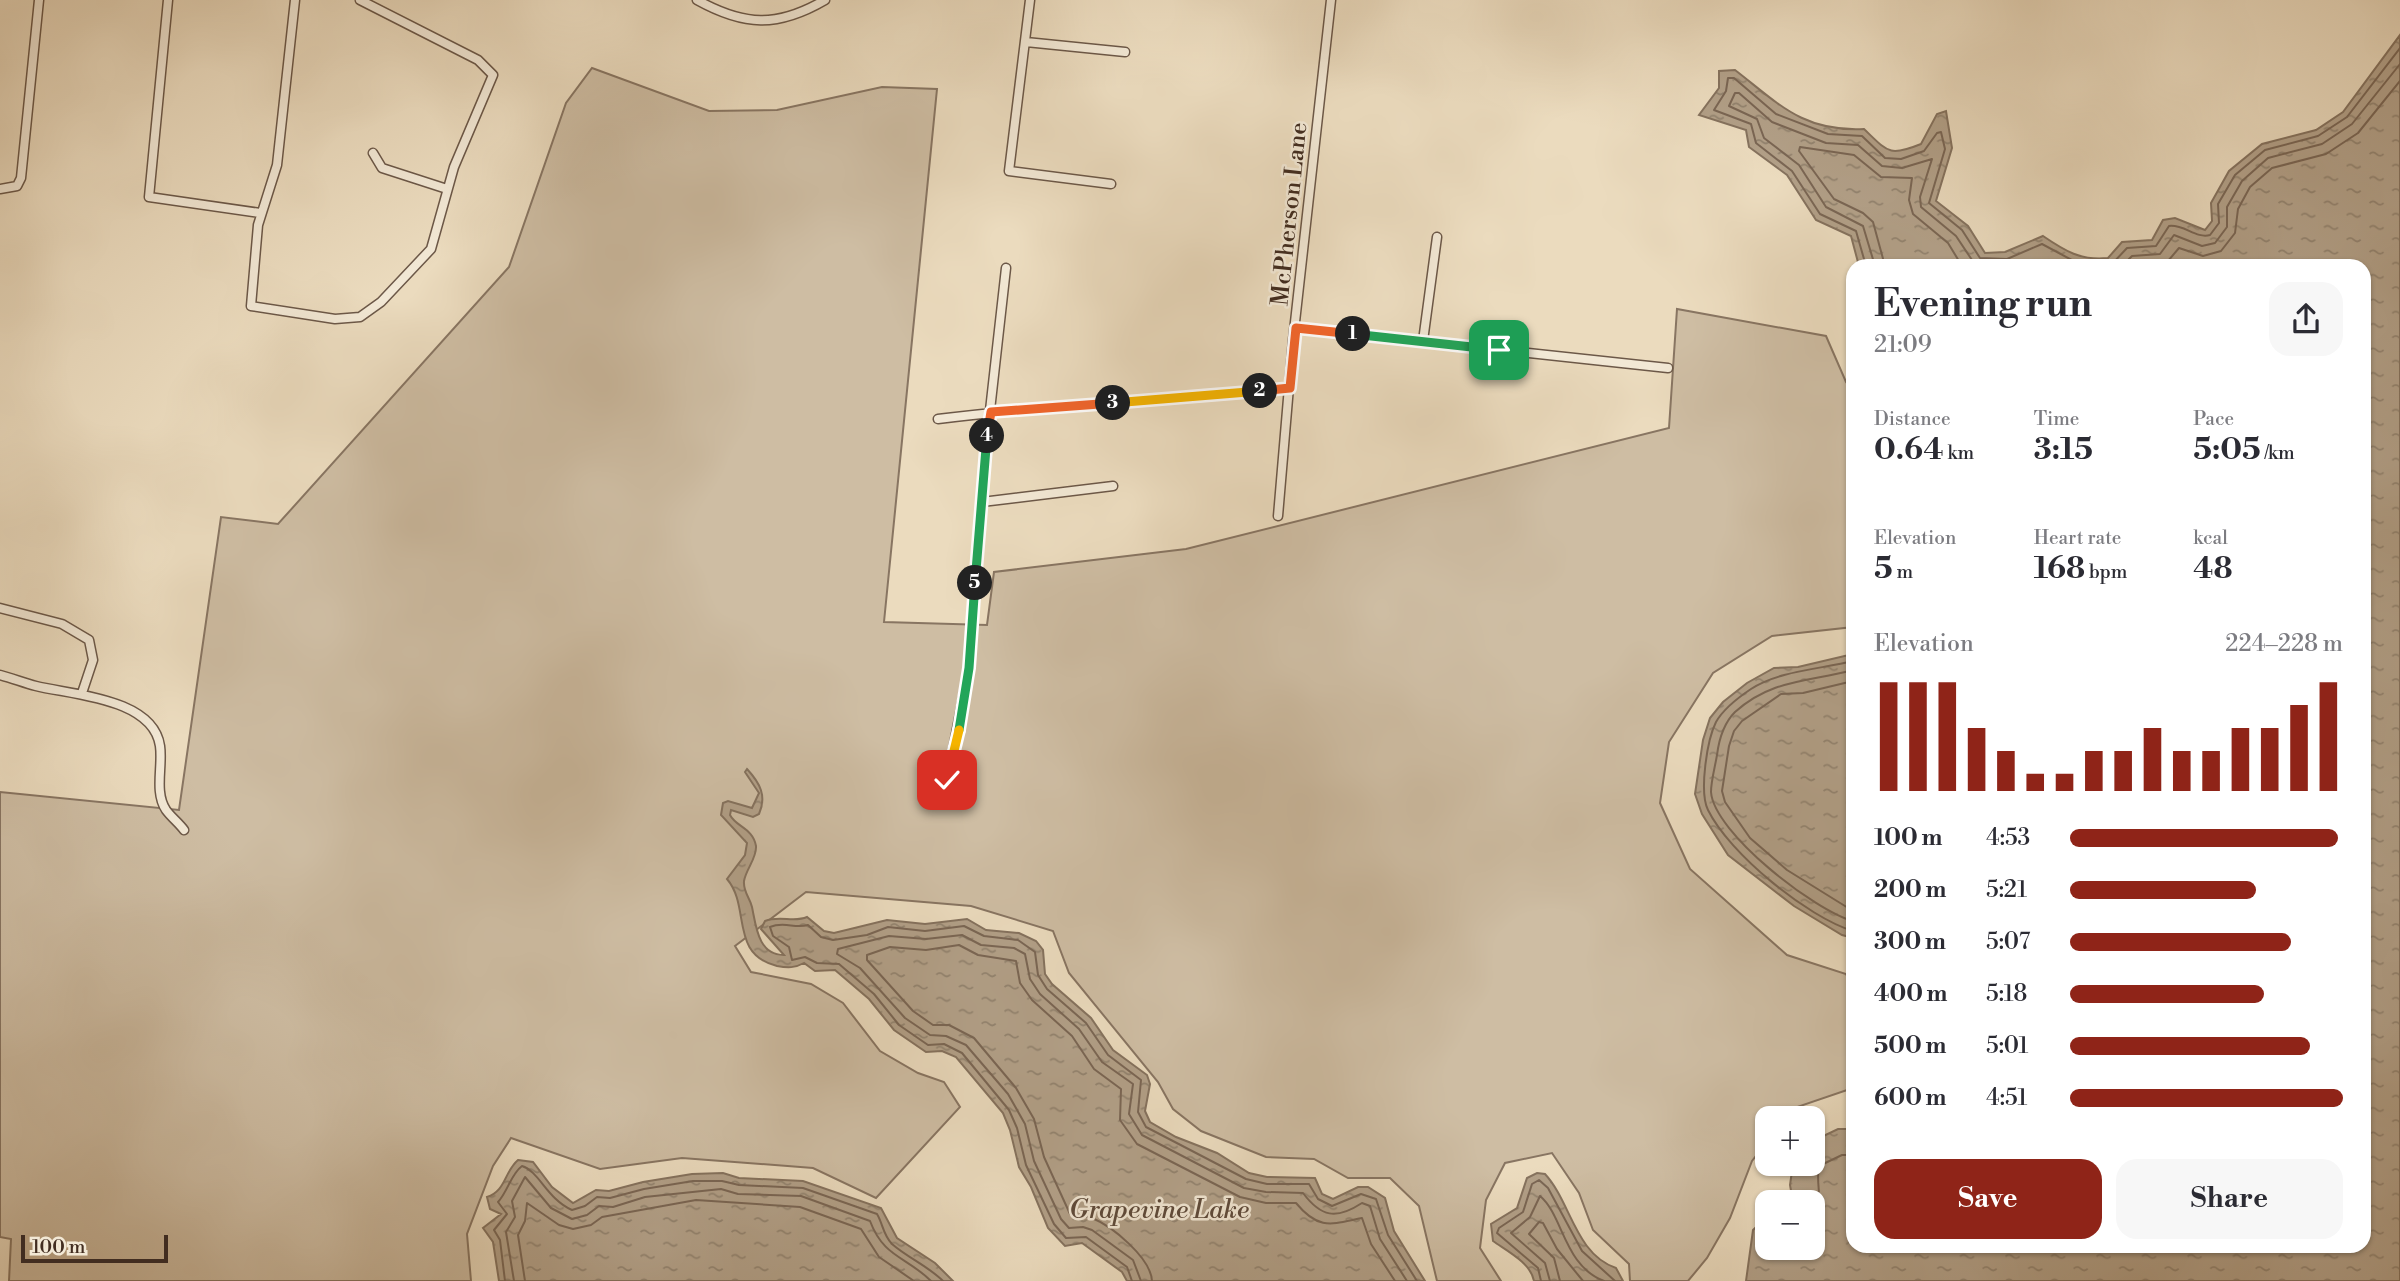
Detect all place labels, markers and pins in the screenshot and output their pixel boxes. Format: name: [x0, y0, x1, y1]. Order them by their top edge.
pin: 1: [1336, 316, 1370, 352]
pin: [1469, 320, 1529, 380]
pin: 2: [1242, 374, 1278, 408]
pin: 3: [1096, 386, 1130, 420]
pin: 4: [970, 418, 1004, 453]
pin: 5: [958, 566, 992, 600]
pin: [917, 750, 977, 810]

